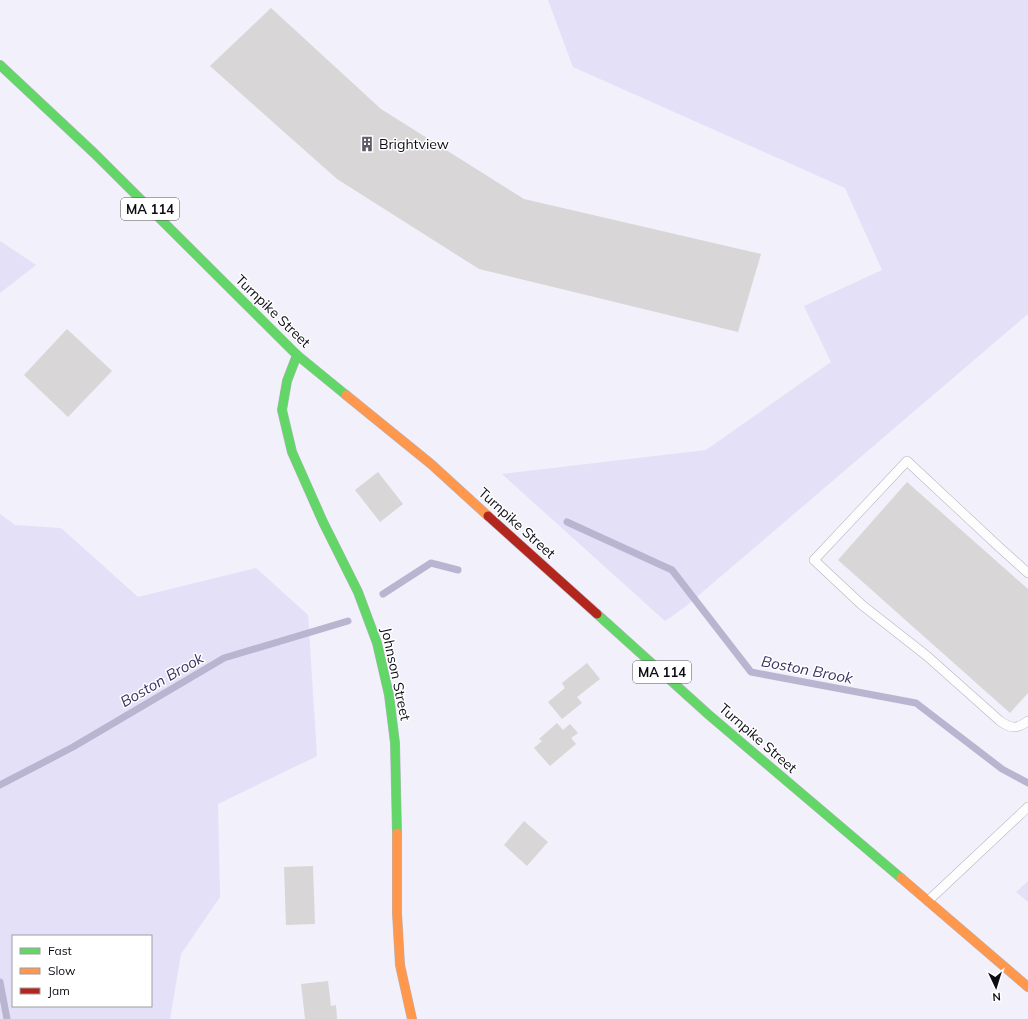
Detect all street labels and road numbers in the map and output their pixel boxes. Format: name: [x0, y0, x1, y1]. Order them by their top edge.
road number: MA 114: [121, 198, 179, 220]
street label: Turnpike Street: [232, 271, 314, 351]
street label: Turnpike Street: [475, 484, 559, 562]
street label: Johnson Street: [377, 626, 415, 722]
road number: MA 114: [633, 661, 691, 683]
street label: Turnpike Street: [715, 699, 801, 777]

